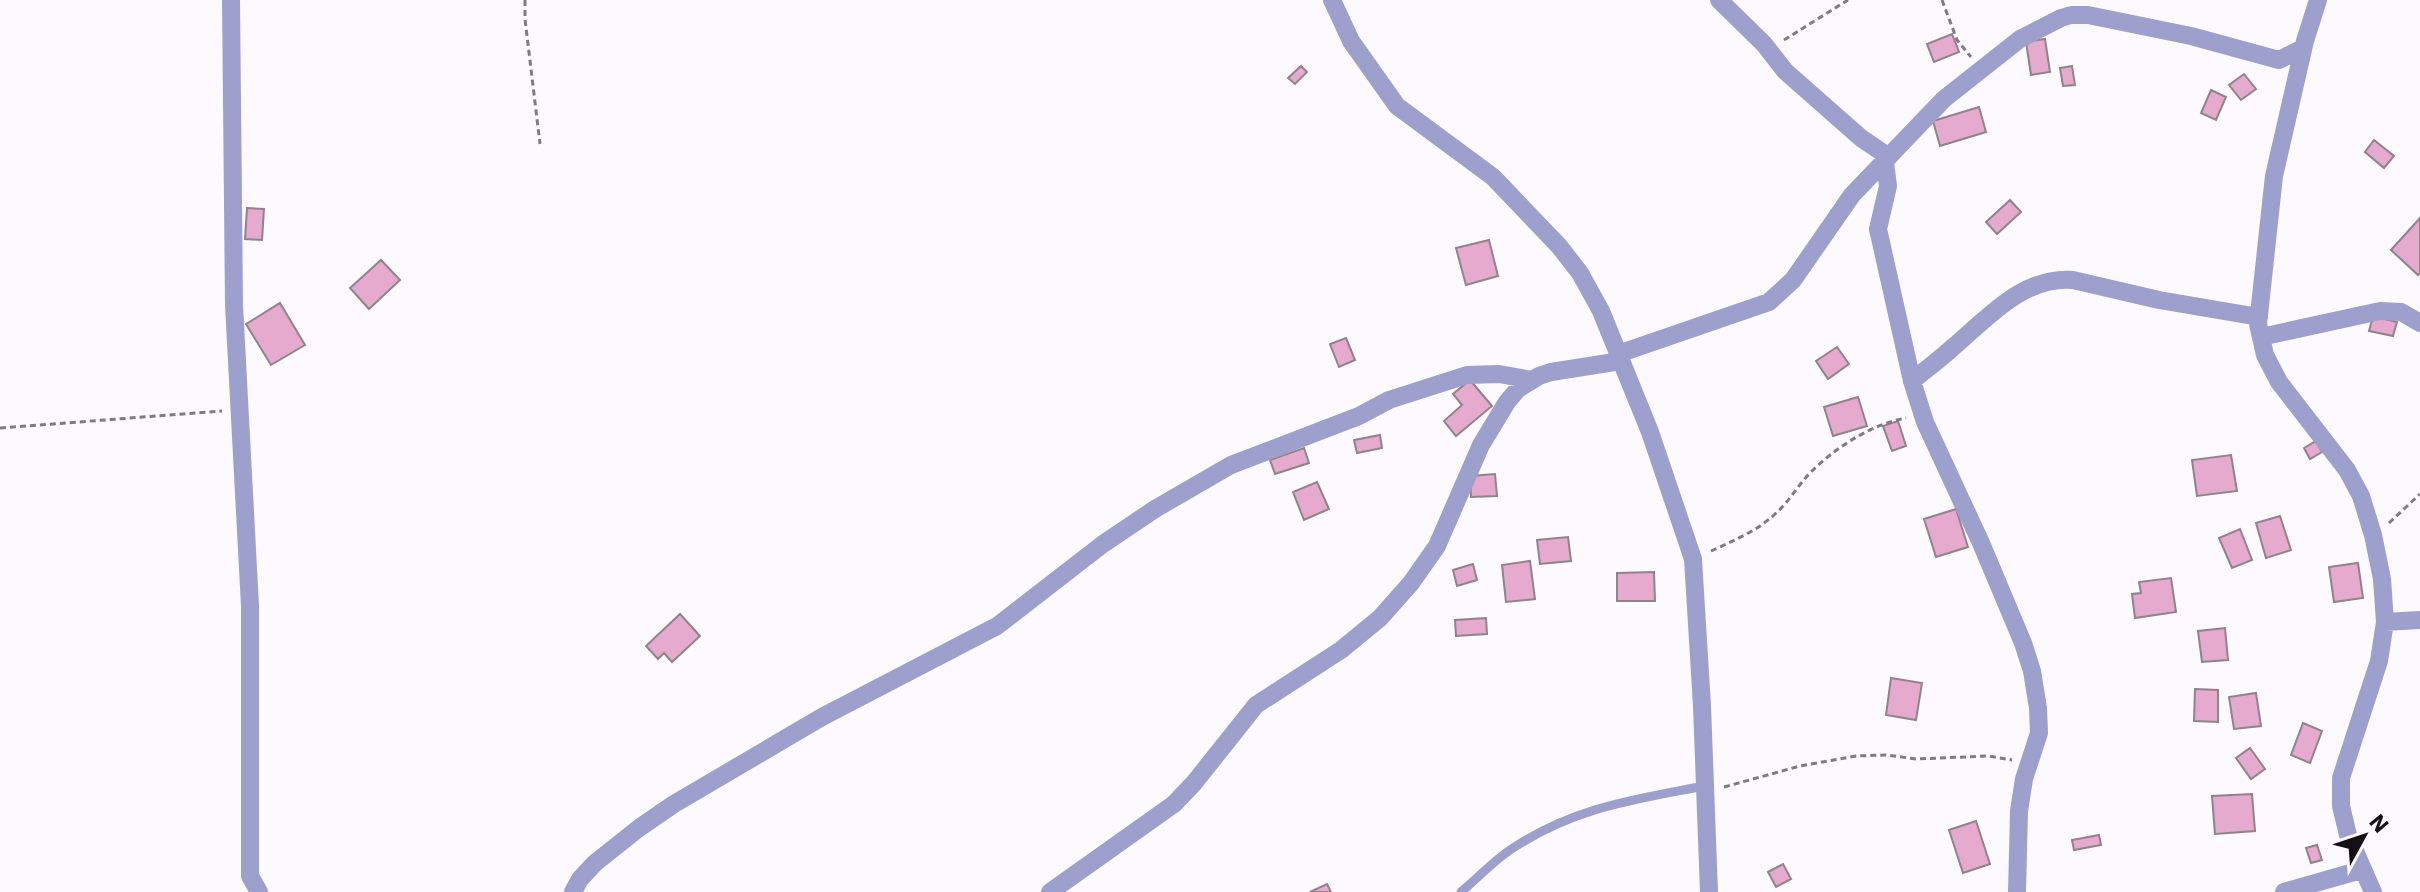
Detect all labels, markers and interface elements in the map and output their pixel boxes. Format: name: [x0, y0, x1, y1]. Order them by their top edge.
north arrow: [2324, 796, 2404, 876]
text: N: [2363, 807, 2396, 838]

